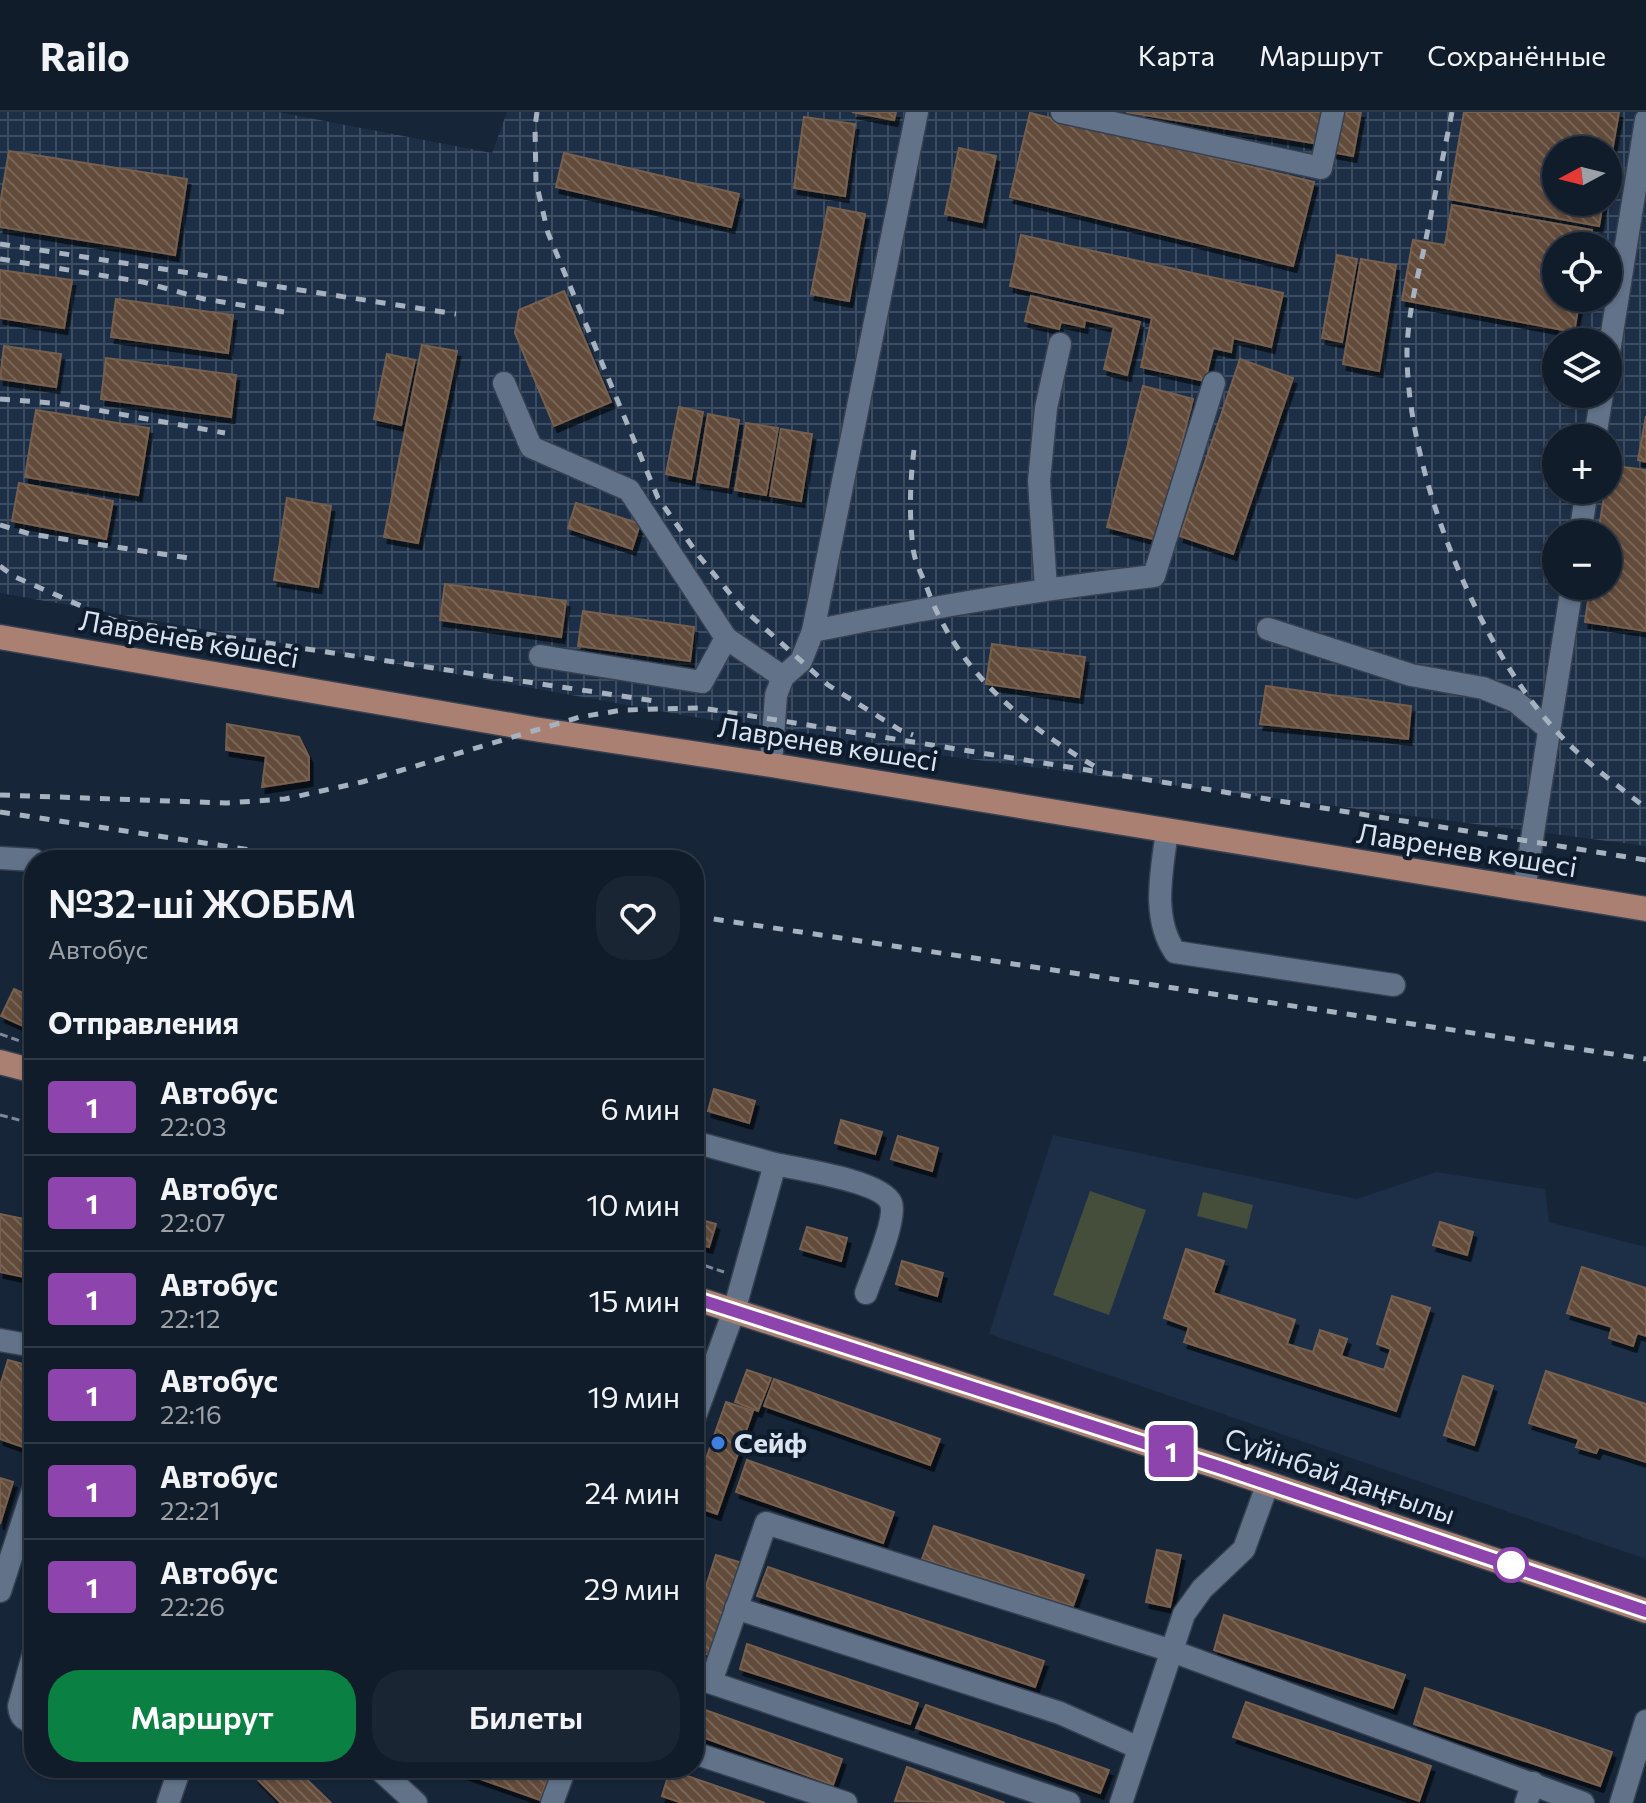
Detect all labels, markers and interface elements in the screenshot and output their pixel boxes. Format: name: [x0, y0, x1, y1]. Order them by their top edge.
text: Railo: [40, 32, 130, 79]
text: Карта: [1138, 38, 1215, 72]
text: Маршрут: [1259, 38, 1383, 72]
text: Сохранённые: [1427, 38, 1606, 72]
north arrow: [1542, 136, 1622, 216]
map controls: [1542, 136, 1622, 600]
button: locate: [1542, 232, 1622, 312]
button: layers: [1542, 328, 1622, 408]
button: +: [1542, 424, 1622, 504]
button: −: [1542, 520, 1622, 600]
street label: Лавренев көшесі: [77, 602, 302, 674]
street label: Лавренев көшесі: [716, 709, 941, 777]
street label: Лавренев көшесі: [1355, 815, 1580, 883]
button: heart: [596, 876, 680, 960]
text: №32-ші ЖОББМ: [48, 879, 356, 926]
text: Автобус: [48, 933, 148, 964]
text: Отправления: [48, 1003, 239, 1040]
text: Автобус: [160, 1073, 278, 1110]
text: 6 мин: [600, 1089, 680, 1126]
text: 1: [86, 1090, 98, 1124]
text: 22:03: [160, 1110, 227, 1141]
text: Автобус: [160, 1169, 278, 1206]
text: 10 мин: [586, 1185, 680, 1222]
text: 1: [86, 1186, 98, 1220]
text: 22:07: [160, 1206, 226, 1237]
text: Автобус: [160, 1265, 278, 1302]
text: 15 мин: [589, 1281, 680, 1318]
text: 1: [86, 1282, 98, 1316]
text: 22:12: [160, 1302, 221, 1333]
text: Автобус: [160, 1361, 278, 1398]
text: 19 мин: [588, 1377, 680, 1414]
text: 1: [86, 1378, 98, 1412]
text: 22:16: [160, 1398, 222, 1429]
street label: Сүйінбай даңғылы: [1221, 1420, 1460, 1530]
place label: Сейф: [734, 1425, 807, 1459]
line badge: 1: [1145, 1425, 1197, 1477]
marker: Сейф: [709, 1434, 727, 1452]
text: 1: [1165, 1434, 1177, 1468]
text: Автобус: [160, 1457, 278, 1494]
text: 24 мин: [584, 1473, 680, 1510]
text: 1: [86, 1474, 98, 1508]
text: 22:21: [160, 1494, 221, 1525]
unlabelled marker: [1494, 1548, 1528, 1582]
text: Автобус: [160, 1553, 278, 1590]
text: 29 мин: [584, 1569, 680, 1606]
text: 1: [86, 1570, 98, 1604]
text: 22:26: [160, 1590, 225, 1621]
button: Маршрут: [48, 1670, 356, 1762]
button: Билеты: [372, 1670, 680, 1762]

